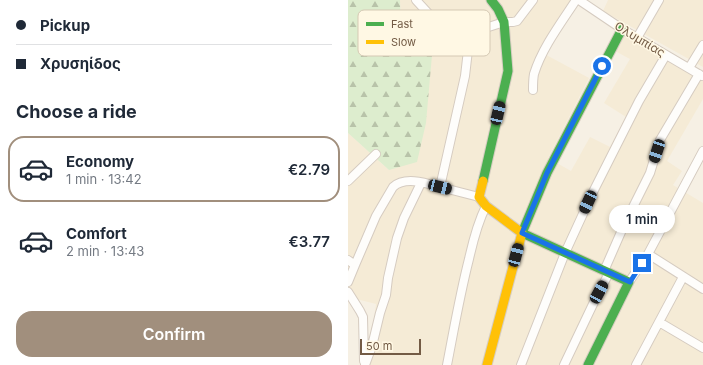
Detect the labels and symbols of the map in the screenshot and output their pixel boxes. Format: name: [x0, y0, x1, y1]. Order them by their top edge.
legend: [358, 10, 490, 56]
text: Fast: [391, 17, 413, 31]
street label: Ολυμπίας: [612, 18, 668, 60]
text: Slow: [391, 35, 416, 49]
route start: [593, 57, 611, 75]
car: [489, 100, 507, 126]
car: [648, 138, 666, 164]
car: [427, 178, 453, 196]
car: [577, 189, 599, 215]
callout: 1 min: [609, 205, 675, 233]
car: [507, 242, 525, 268]
route end: [633, 254, 651, 272]
car: [588, 279, 610, 305]
scale bar: [360, 337, 421, 356]

